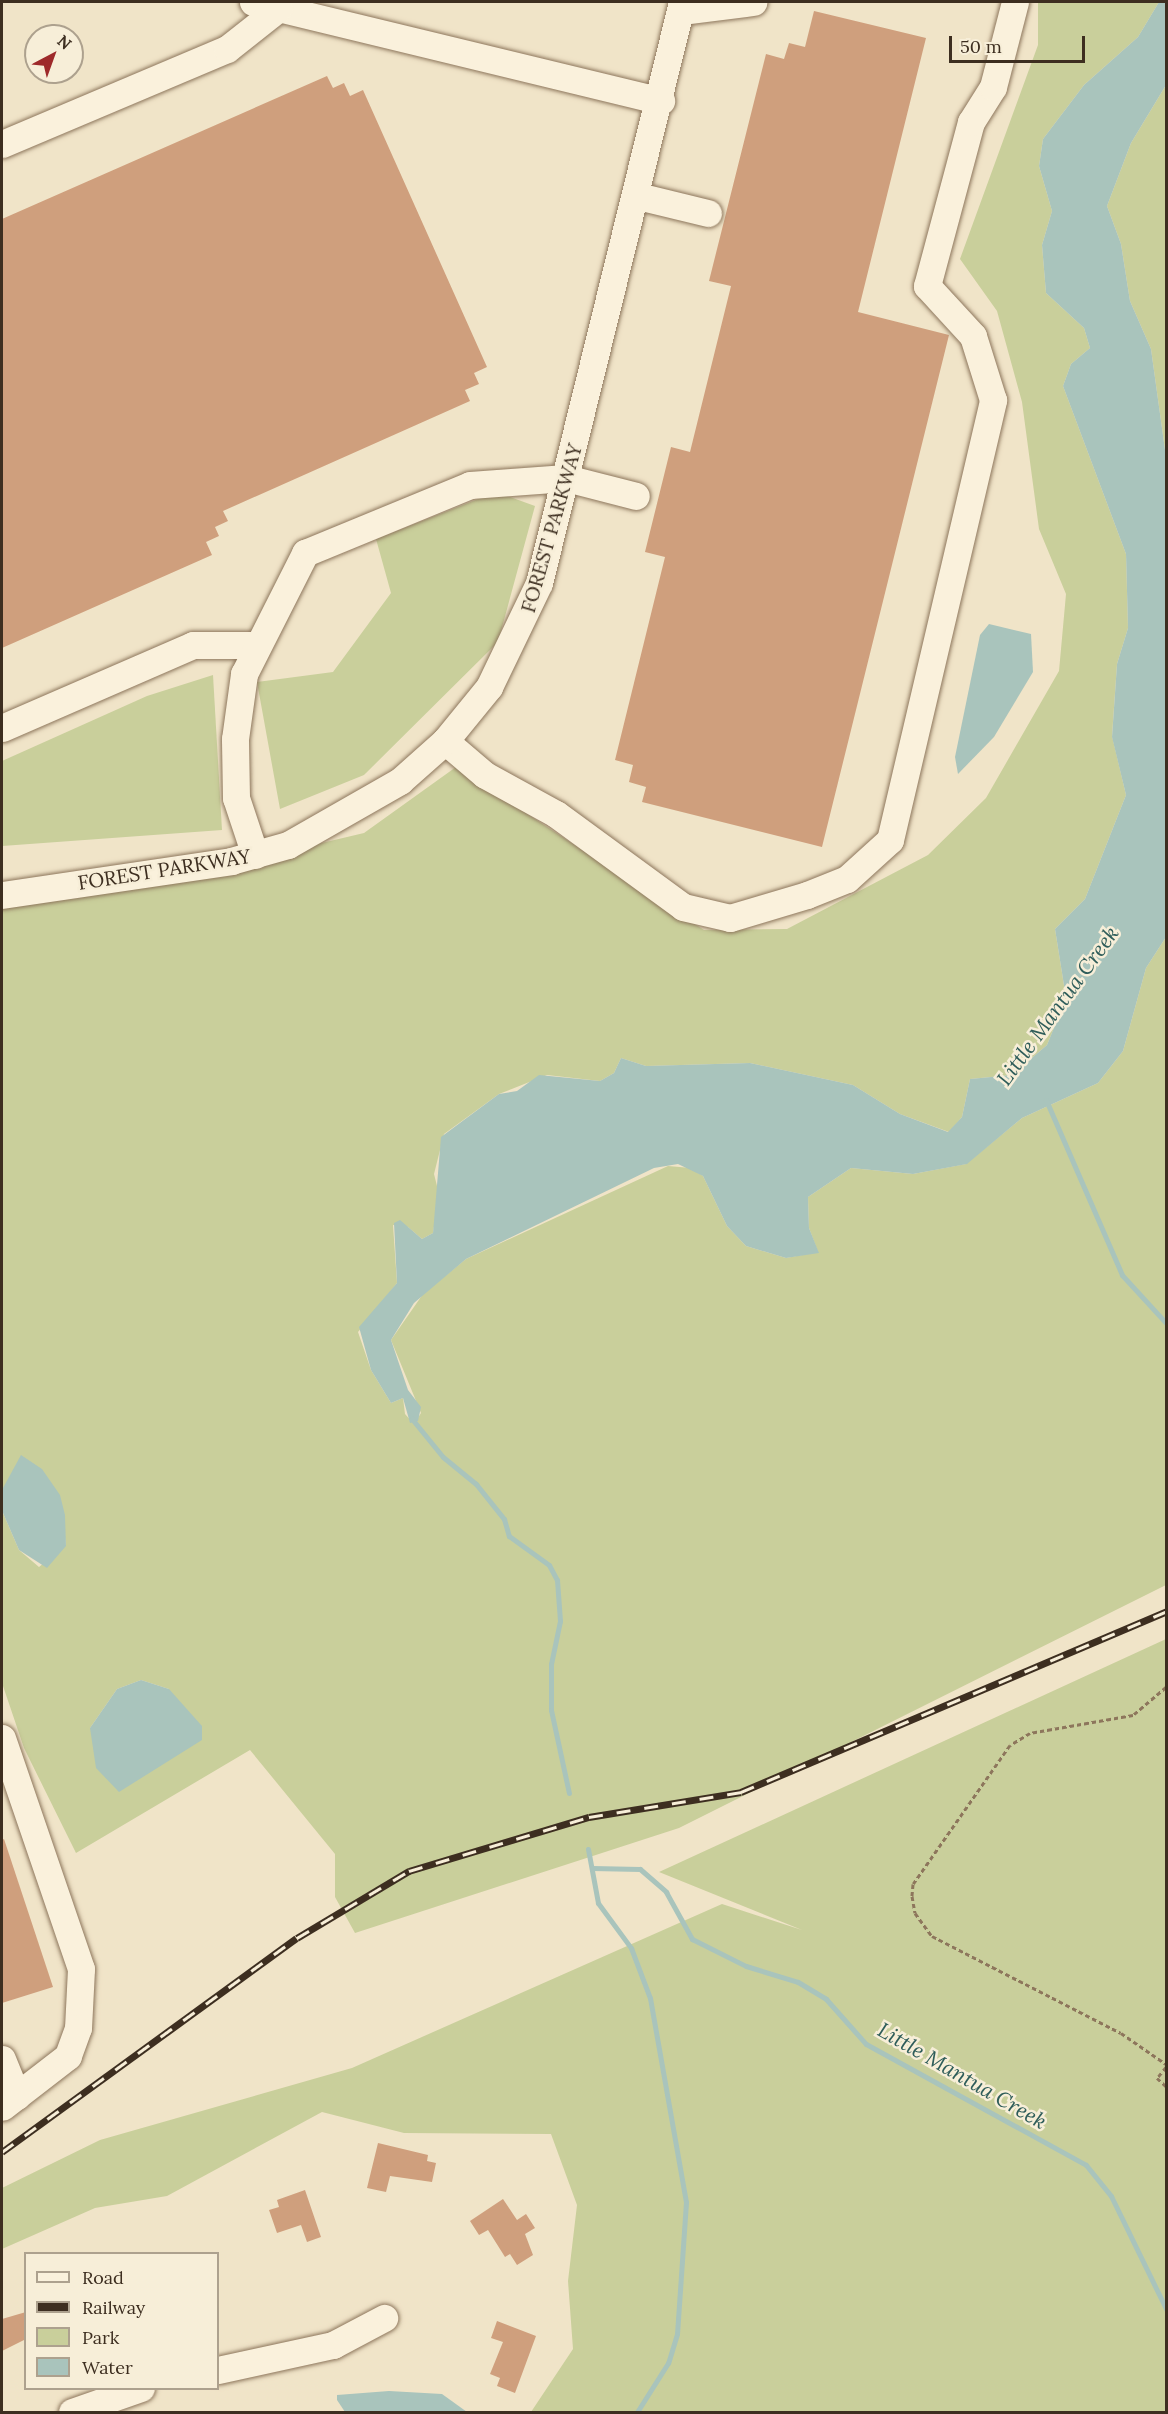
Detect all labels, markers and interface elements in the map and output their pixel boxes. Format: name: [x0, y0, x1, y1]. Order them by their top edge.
north arrow: [24, 24, 84, 84]
scale bar: [952, 24, 1088, 62]
text: N: [53, 30, 76, 54]
text: 50 m: [960, 35, 1002, 58]
street label: FOREST PARKWAY: [515, 441, 587, 615]
street label: FOREST PARKWAY: [76, 843, 252, 895]
water label: Little Mantua Creek: [992, 921, 1124, 1091]
water label: Little Mantua Creek: [873, 2017, 1051, 2135]
legend: [24, 2252, 219, 2390]
text: Road: [82, 2266, 124, 2289]
text: Railway: [82, 2296, 145, 2319]
text: Park: [82, 2326, 119, 2349]
text: Water: [82, 2356, 133, 2379]

